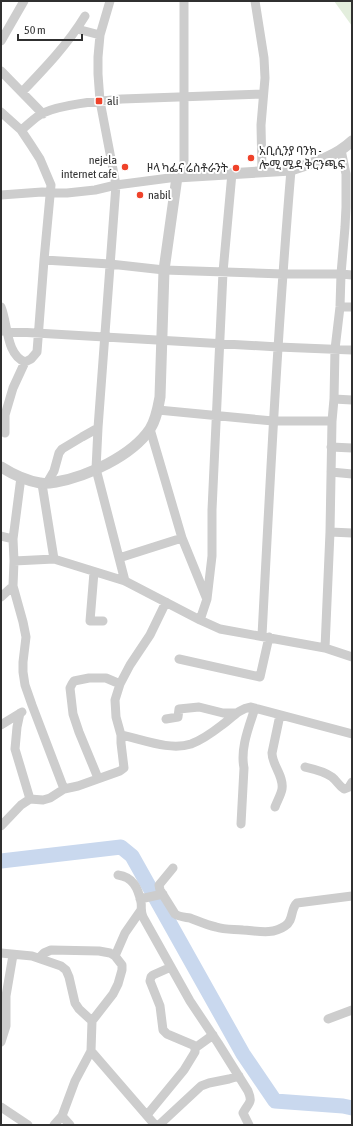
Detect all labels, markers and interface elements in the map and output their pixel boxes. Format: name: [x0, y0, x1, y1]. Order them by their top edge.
scale bar: [18, 16, 82, 42]
text: 50 m: [24, 23, 46, 37]
place label: ali: [107, 94, 119, 108]
marker: ali: [94, 96, 104, 106]
place label: አቢሲንያ ባንክ - ሎሚ ሜዳ ቅርንጫፍ: [259, 144, 345, 172]
place label: nejela internet cafe: [61, 153, 117, 181]
marker: አቢሲንያ ባንክ - ሎሚ ሜዳ ቅርንጫፍ: [246, 153, 256, 163]
place label: ዞላ ካፌና ሬስቶራንት: [147, 161, 229, 175]
marker: nejela internet cafe: [120, 162, 130, 172]
marker: ዞላ ካፌና ሬስቶራንት: [231, 163, 241, 173]
place label: nabil: [148, 188, 172, 202]
marker: nabil: [135, 190, 145, 200]

